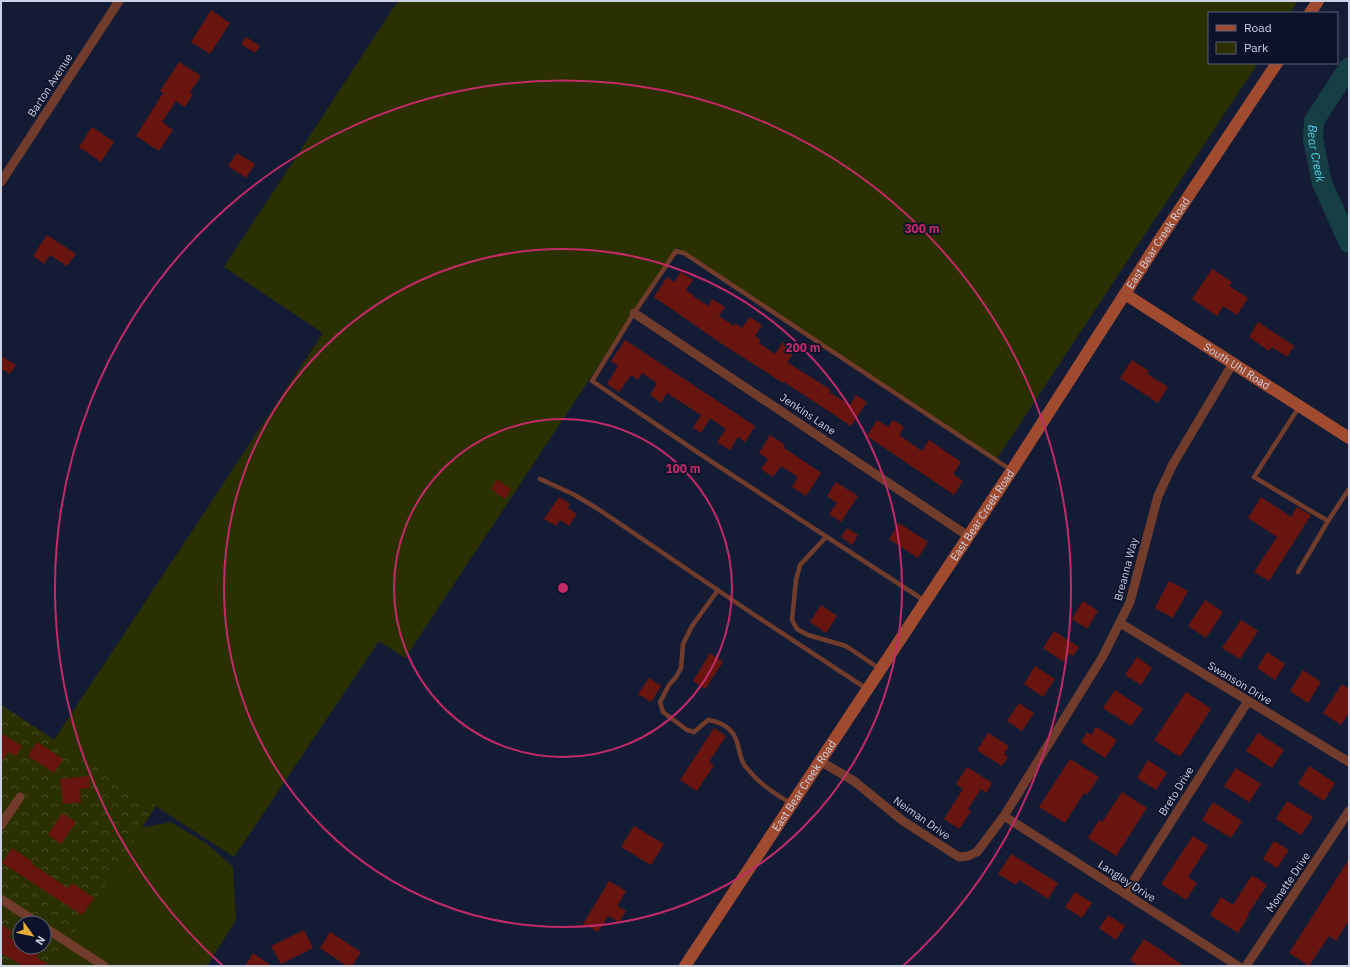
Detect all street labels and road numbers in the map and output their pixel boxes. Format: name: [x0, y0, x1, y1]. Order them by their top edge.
street label: Barton Avenue: [24, 51, 76, 119]
street label: East Bear Creek Road: [1123, 194, 1193, 291]
street label: South Uhl Road: [1201, 339, 1273, 392]
street label: Jenkins Lane: [777, 390, 839, 438]
street label: East Bear Creek Road: [947, 467, 1017, 563]
street label: Breanna Way: [1111, 535, 1141, 602]
street label: Swanson Drive: [1205, 658, 1275, 708]
street label: East Bear Creek Road: [769, 737, 839, 834]
street label: Breto Drive: [1155, 764, 1197, 818]
street label: Neiman Drive: [891, 793, 953, 843]
street label: Monette Drive: [1263, 849, 1313, 915]
street label: Langley Drive: [1095, 857, 1159, 905]

